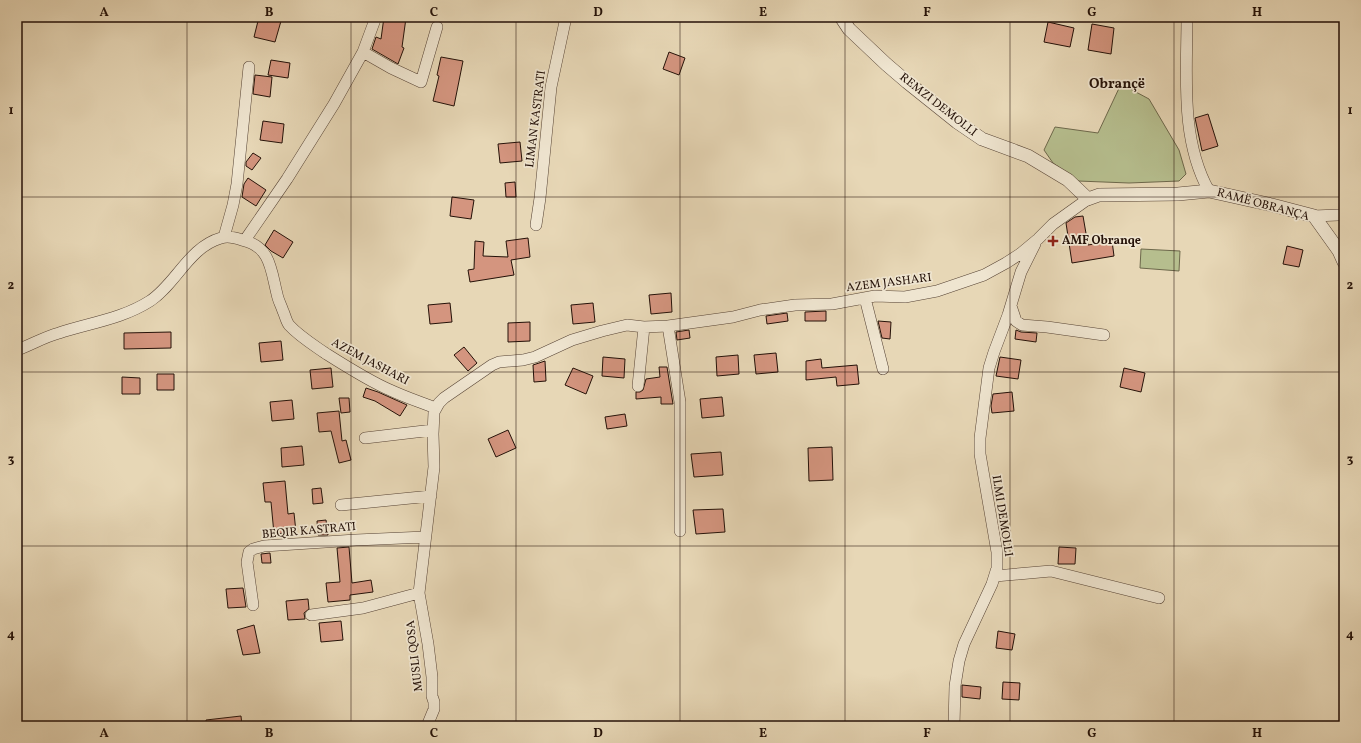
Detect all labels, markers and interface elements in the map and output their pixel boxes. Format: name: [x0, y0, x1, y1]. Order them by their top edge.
text: A: [99, 4, 109, 22]
text: B: [265, 4, 274, 22]
text: C: [430, 4, 438, 22]
text: D: [593, 4, 603, 22]
text: E: [759, 4, 767, 22]
text: F: [923, 4, 931, 22]
text: G: [1087, 4, 1097, 22]
text: H: [1252, 4, 1262, 22]
street label: LIMAN KASTRATI: [522, 69, 550, 169]
street label: REMZI DEMOLLI: [896, 70, 980, 140]
district label: Obrançë: [1089, 75, 1145, 94]
text: 1: [8, 102, 14, 120]
text: 1: [1347, 102, 1353, 120]
street label: RAMË OBRANÇA: [1215, 184, 1312, 225]
place label: AMF Obranqe: [1062, 233, 1141, 249]
marker: AMF Obranqe: [1047, 235, 1059, 247]
street label: AZEM JASHARI: [845, 270, 933, 296]
text: 2: [8, 277, 15, 295]
text: 2: [1347, 277, 1354, 295]
street label: AZEM JASHARI: [328, 335, 412, 389]
text: 3: [8, 451, 15, 469]
text: 3: [1347, 451, 1354, 469]
street label: ILMI DEMOLLI: [988, 474, 1016, 558]
street label: BEQIR KASTRATI: [261, 519, 357, 543]
street label: MUSLI QOSA: [403, 619, 427, 693]
text: 4: [7, 626, 15, 644]
text: 4: [1346, 626, 1354, 644]
text: A: [99, 725, 109, 743]
text: B: [265, 725, 274, 743]
text: C: [430, 725, 438, 743]
text: D: [593, 725, 603, 743]
text: E: [759, 725, 767, 743]
text: F: [923, 725, 931, 743]
text: G: [1087, 725, 1097, 743]
text: H: [1252, 725, 1262, 743]

